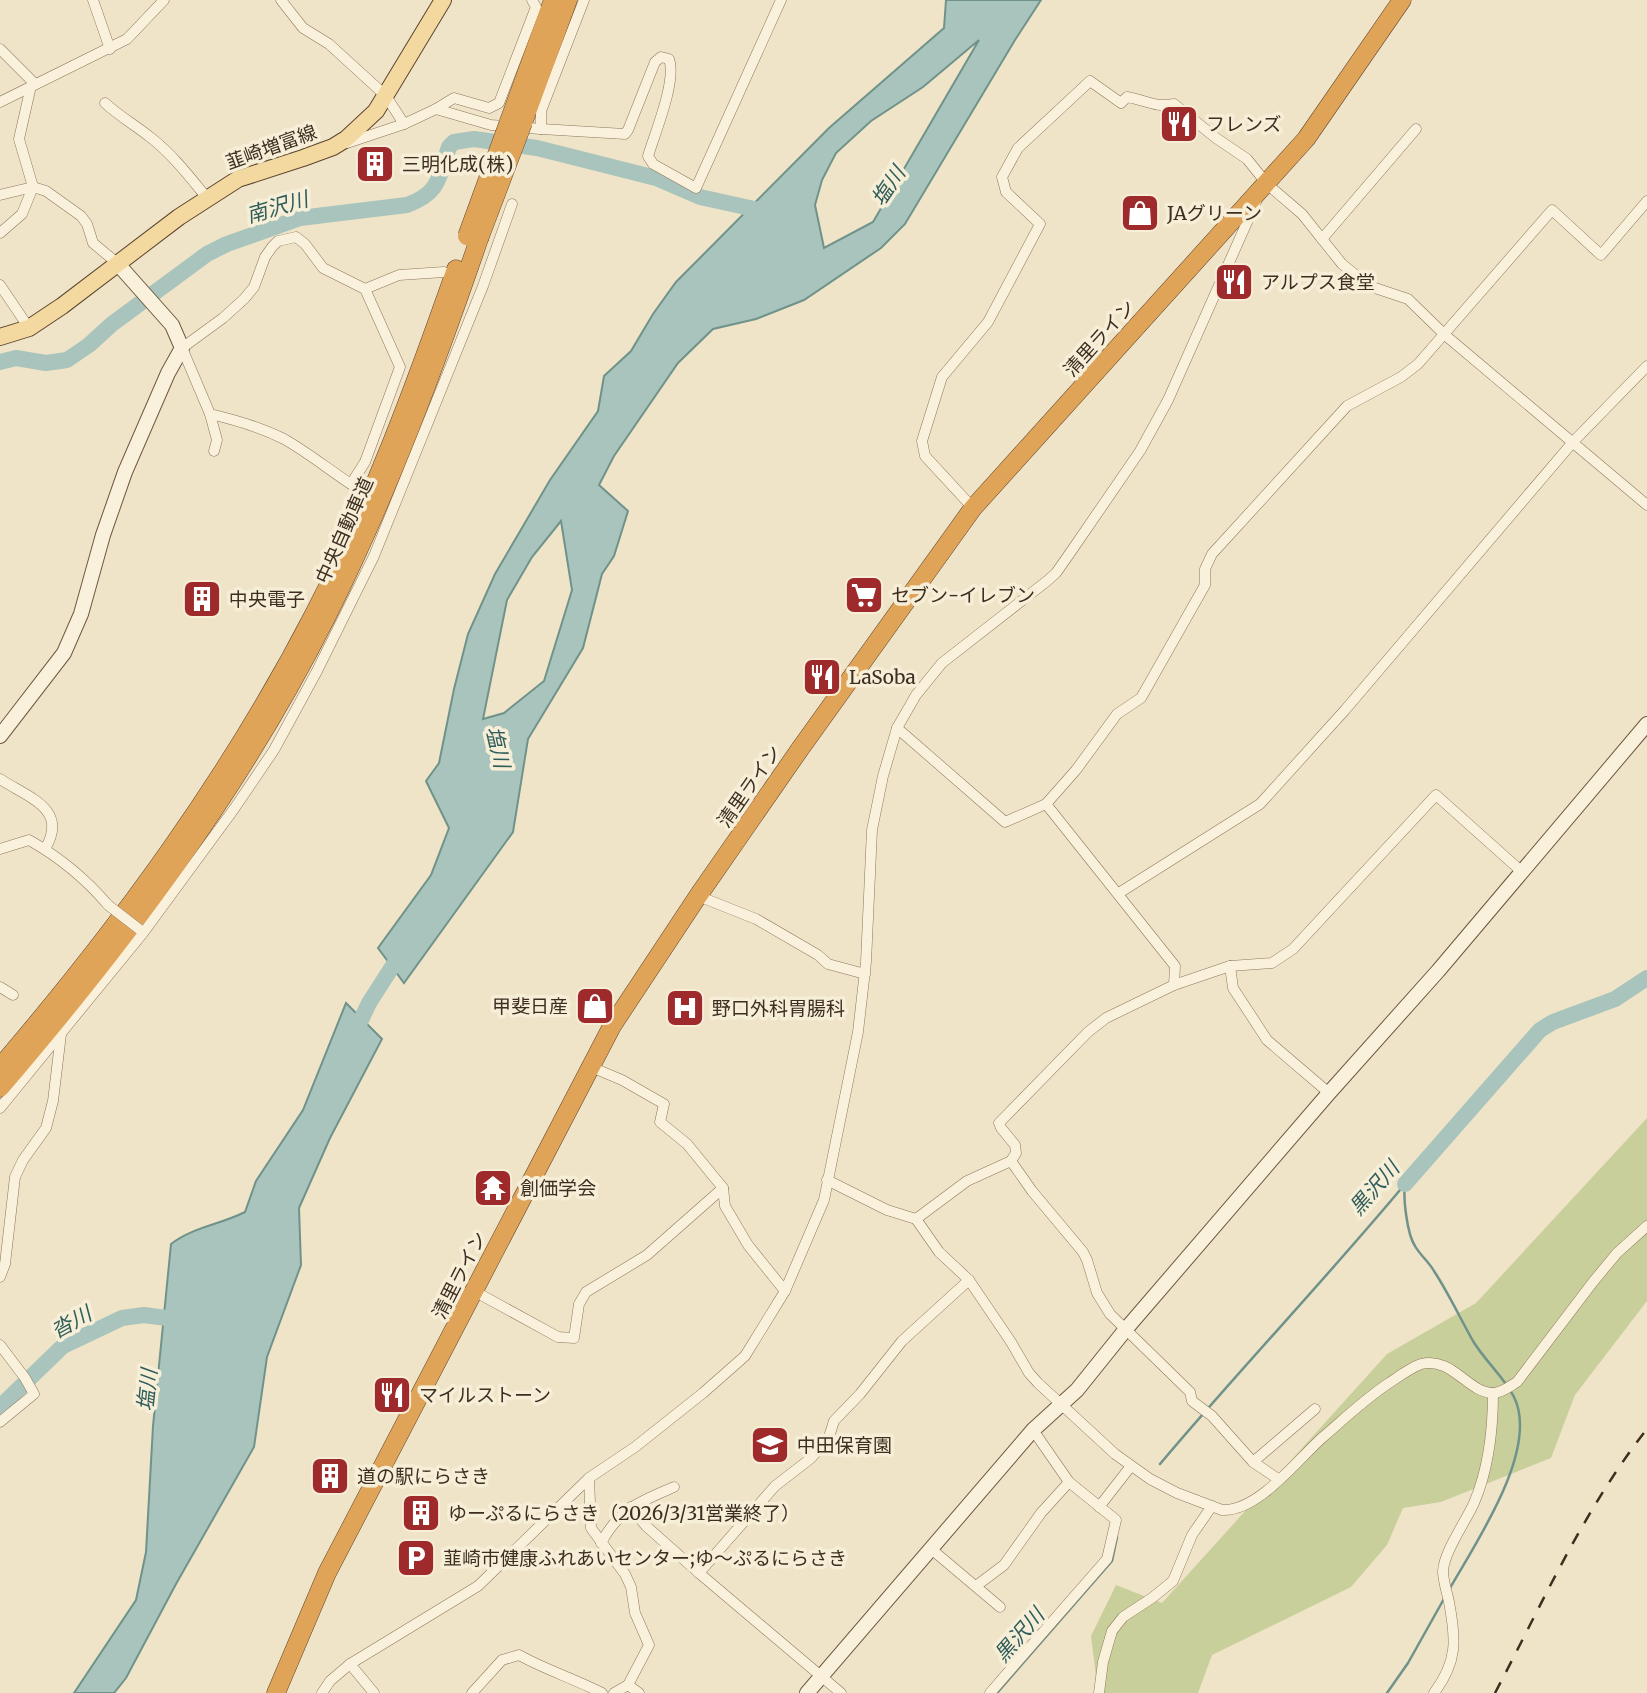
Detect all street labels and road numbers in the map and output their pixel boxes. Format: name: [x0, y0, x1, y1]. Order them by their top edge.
street label: 韮崎増富線: [222, 119, 320, 175]
street label: 清里ライン: [1058, 295, 1140, 381]
street label: 中央自動車道: [310, 473, 378, 587]
street label: 清里ライン: [712, 740, 786, 832]
street label: 清里ライン: [427, 1227, 491, 1323]

